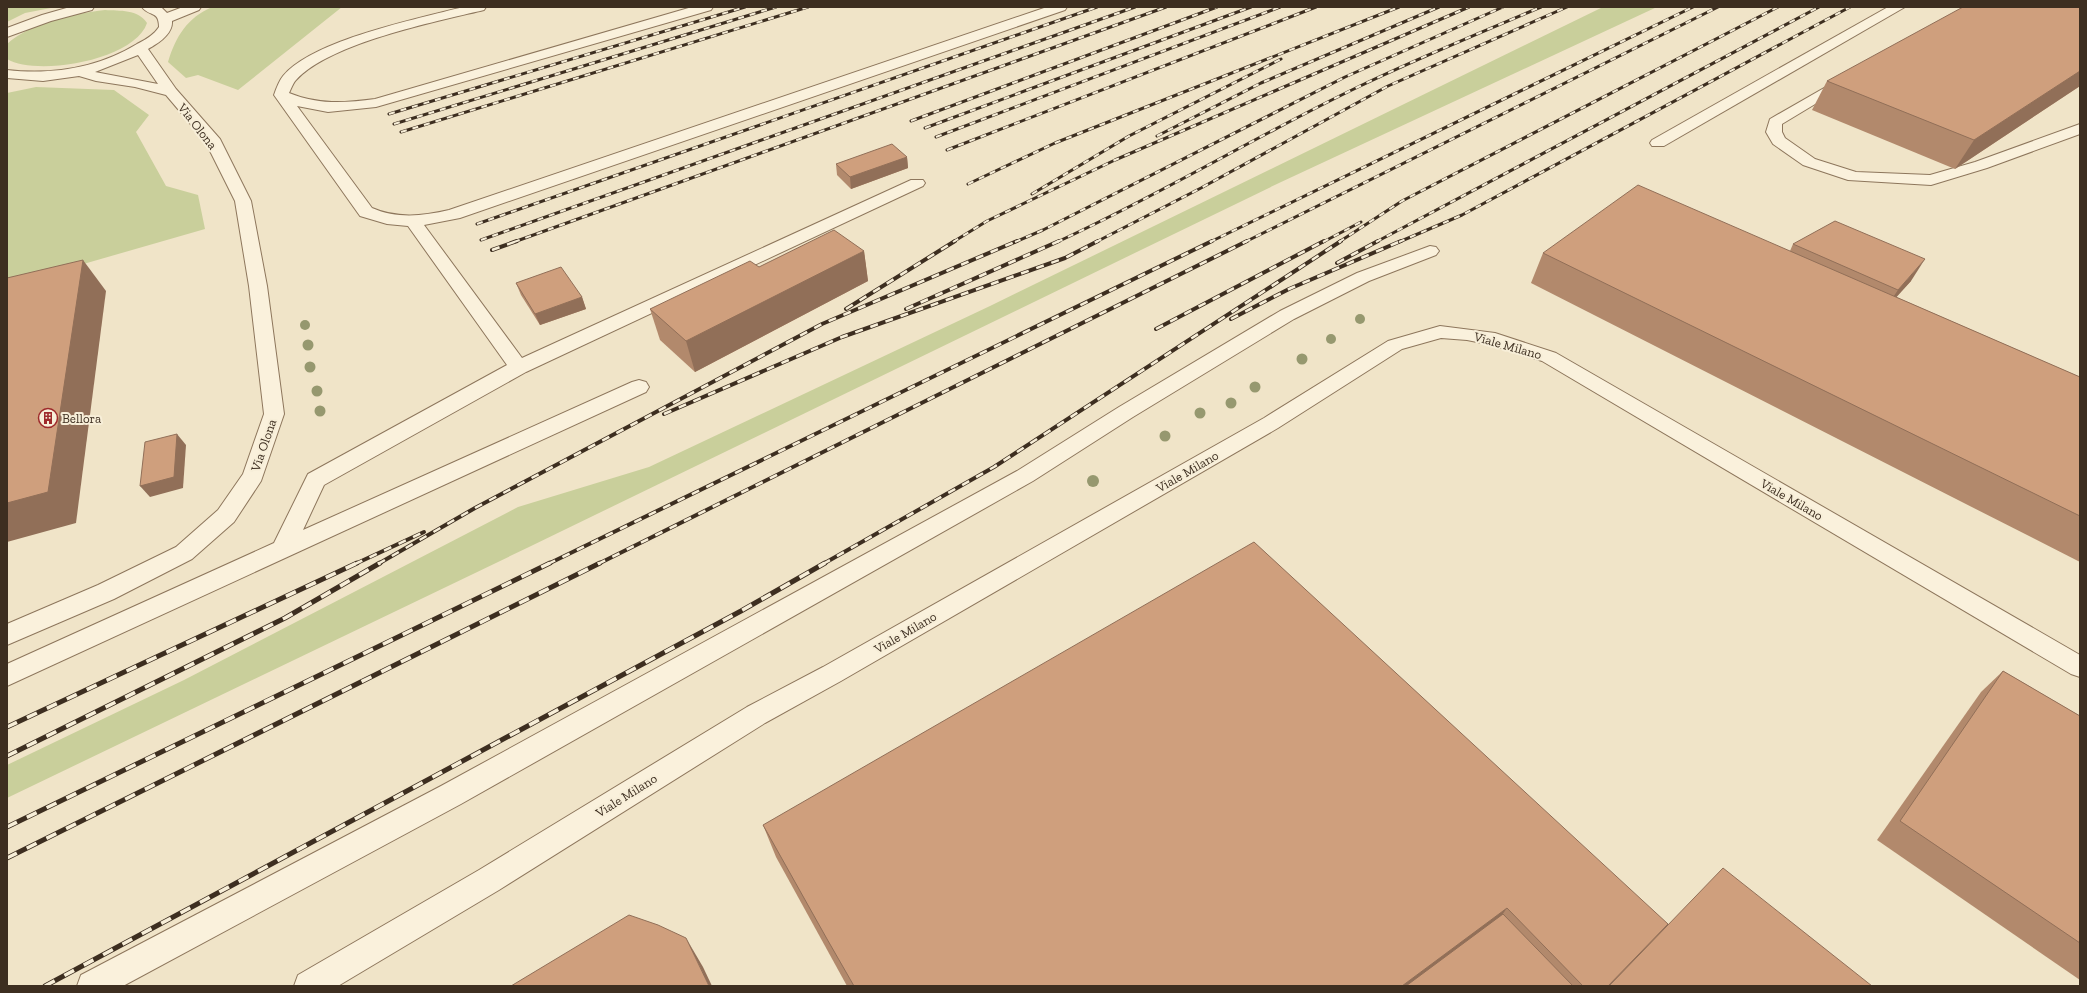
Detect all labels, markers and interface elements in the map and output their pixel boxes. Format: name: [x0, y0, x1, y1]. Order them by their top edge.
street label: Via Olona: [174, 100, 221, 153]
street label: Viale Milano: [1471, 328, 1544, 362]
building icon: Bellora: [37, 407, 59, 429]
place label: Bellora: [62, 411, 102, 426]
street label: Via Olona: [247, 416, 280, 474]
street label: Viale Milano: [1153, 447, 1221, 496]
street label: Viale Milano: [1757, 475, 1826, 523]
street label: Viale Milano: [871, 608, 939, 657]
street label: Viale Milano: [592, 770, 660, 821]

